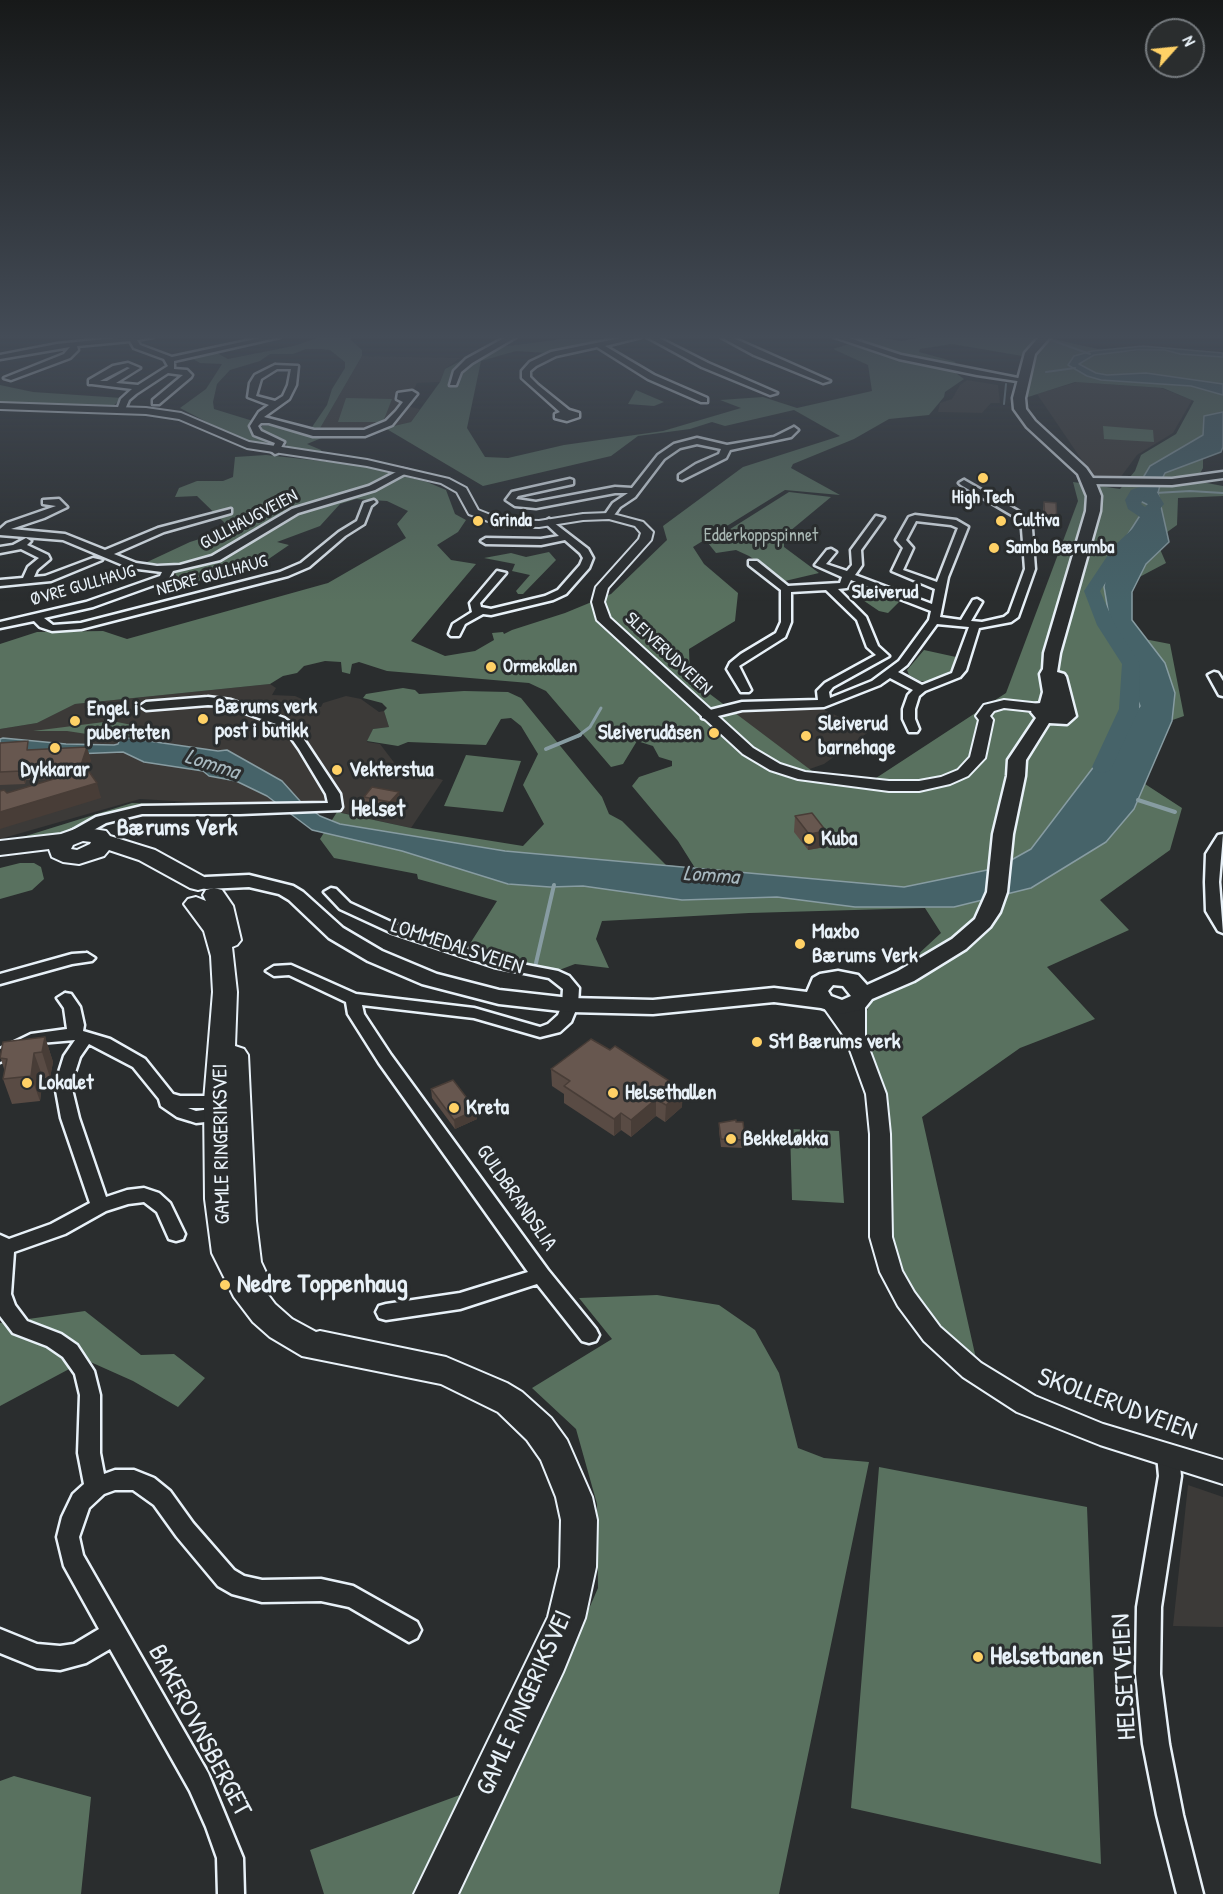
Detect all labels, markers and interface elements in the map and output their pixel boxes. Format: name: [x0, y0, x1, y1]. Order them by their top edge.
north arrow: [1145, 18, 1205, 78]
text: N: [1178, 32, 1201, 50]
marker: High Tech: [976, 471, 990, 485]
street label: GULLHAUGVEIEN: [196, 485, 302, 555]
place label: High Tech: [952, 487, 1014, 509]
place label: Grinda: [490, 510, 532, 532]
place label: Cultiva: [1013, 510, 1059, 532]
marker: Grinda: [471, 514, 485, 528]
marker: Cultiva: [994, 514, 1008, 528]
park label: Edderkoppspinnet: [704, 525, 818, 547]
place label: Samba Bærumba: [1006, 537, 1114, 559]
marker: Samba Bærumba: [987, 541, 1001, 555]
street label: NEDRE GULLHAUG: [154, 551, 270, 601]
street label: ØVRE GULLHAUG: [28, 561, 138, 611]
district label: Sleiverud: [852, 581, 918, 605]
street label: SLEIVERUDVEIEN: [620, 608, 716, 700]
place label: Ormekollen: [503, 656, 577, 678]
marker: Ormekollen: [484, 660, 498, 674]
place label: Bærums verk post i butikk: [215, 694, 317, 744]
place label: Engel i puberteten: [87, 696, 170, 746]
place label: Sleiverud barnehage: [818, 711, 896, 761]
marker: Bærums verk post i butikk: [196, 712, 210, 726]
marker: Engel i puberteten: [68, 714, 82, 728]
place label: Sleiverudåsen: [598, 720, 702, 746]
marker: Sleiverudåsen: [707, 726, 721, 740]
marker: Sleiverud barnehage: [799, 729, 813, 743]
marker: Dykkarar: [48, 741, 62, 755]
water label: Lomma: [181, 744, 243, 786]
place label: Dykkarar: [21, 757, 89, 783]
place label: Vekterstua: [349, 757, 433, 783]
marker: Vekterstua: [330, 763, 344, 777]
district label: Helset: [351, 796, 405, 824]
district label: Bærums Verk: [117, 815, 237, 843]
place label: Kuba: [821, 826, 857, 852]
marker: Kuba: [802, 832, 816, 846]
water label: Lomma: [682, 861, 740, 891]
street label: LOMMEDALSVEIEN: [388, 914, 526, 980]
place label: Maxbo Bærums Verk: [812, 919, 918, 969]
marker: Maxbo Bærums Verk: [793, 937, 807, 951]
place label: St1 Bærums verk: [769, 1029, 901, 1055]
marker: St1 Bærums verk: [750, 1035, 764, 1049]
street label: GAMLE RINGERIKSVEI: [208, 1063, 236, 1225]
place label: Lokalet: [39, 1070, 93, 1096]
marker: Lokalet: [20, 1076, 34, 1090]
place label: Helsethallen: [625, 1080, 716, 1106]
marker: Helsethallen: [606, 1086, 620, 1100]
place label: Kreta: [466, 1095, 509, 1121]
marker: Kreta: [447, 1101, 461, 1115]
place label: Bekkeløkka: [743, 1126, 828, 1152]
marker: Bekkeløkka: [724, 1132, 738, 1146]
street label: GULDBRANDSLIA: [470, 1140, 562, 1256]
place label: Nedre Toppenhaug: [237, 1269, 408, 1301]
marker: Nedre Toppenhaug: [218, 1278, 232, 1292]
street label: SKOLLERUDVEIEN: [1033, 1362, 1201, 1448]
street label: GAMLE RINGERIKSVEI: [470, 1606, 580, 1800]
street label: HELSETVEIEN: [1106, 1613, 1144, 1741]
street label: BAKEROVNSBERGET: [141, 1640, 257, 1822]
place label: Helsetbanen: [990, 1641, 1103, 1673]
marker: Helsetbanen: [971, 1650, 985, 1664]

